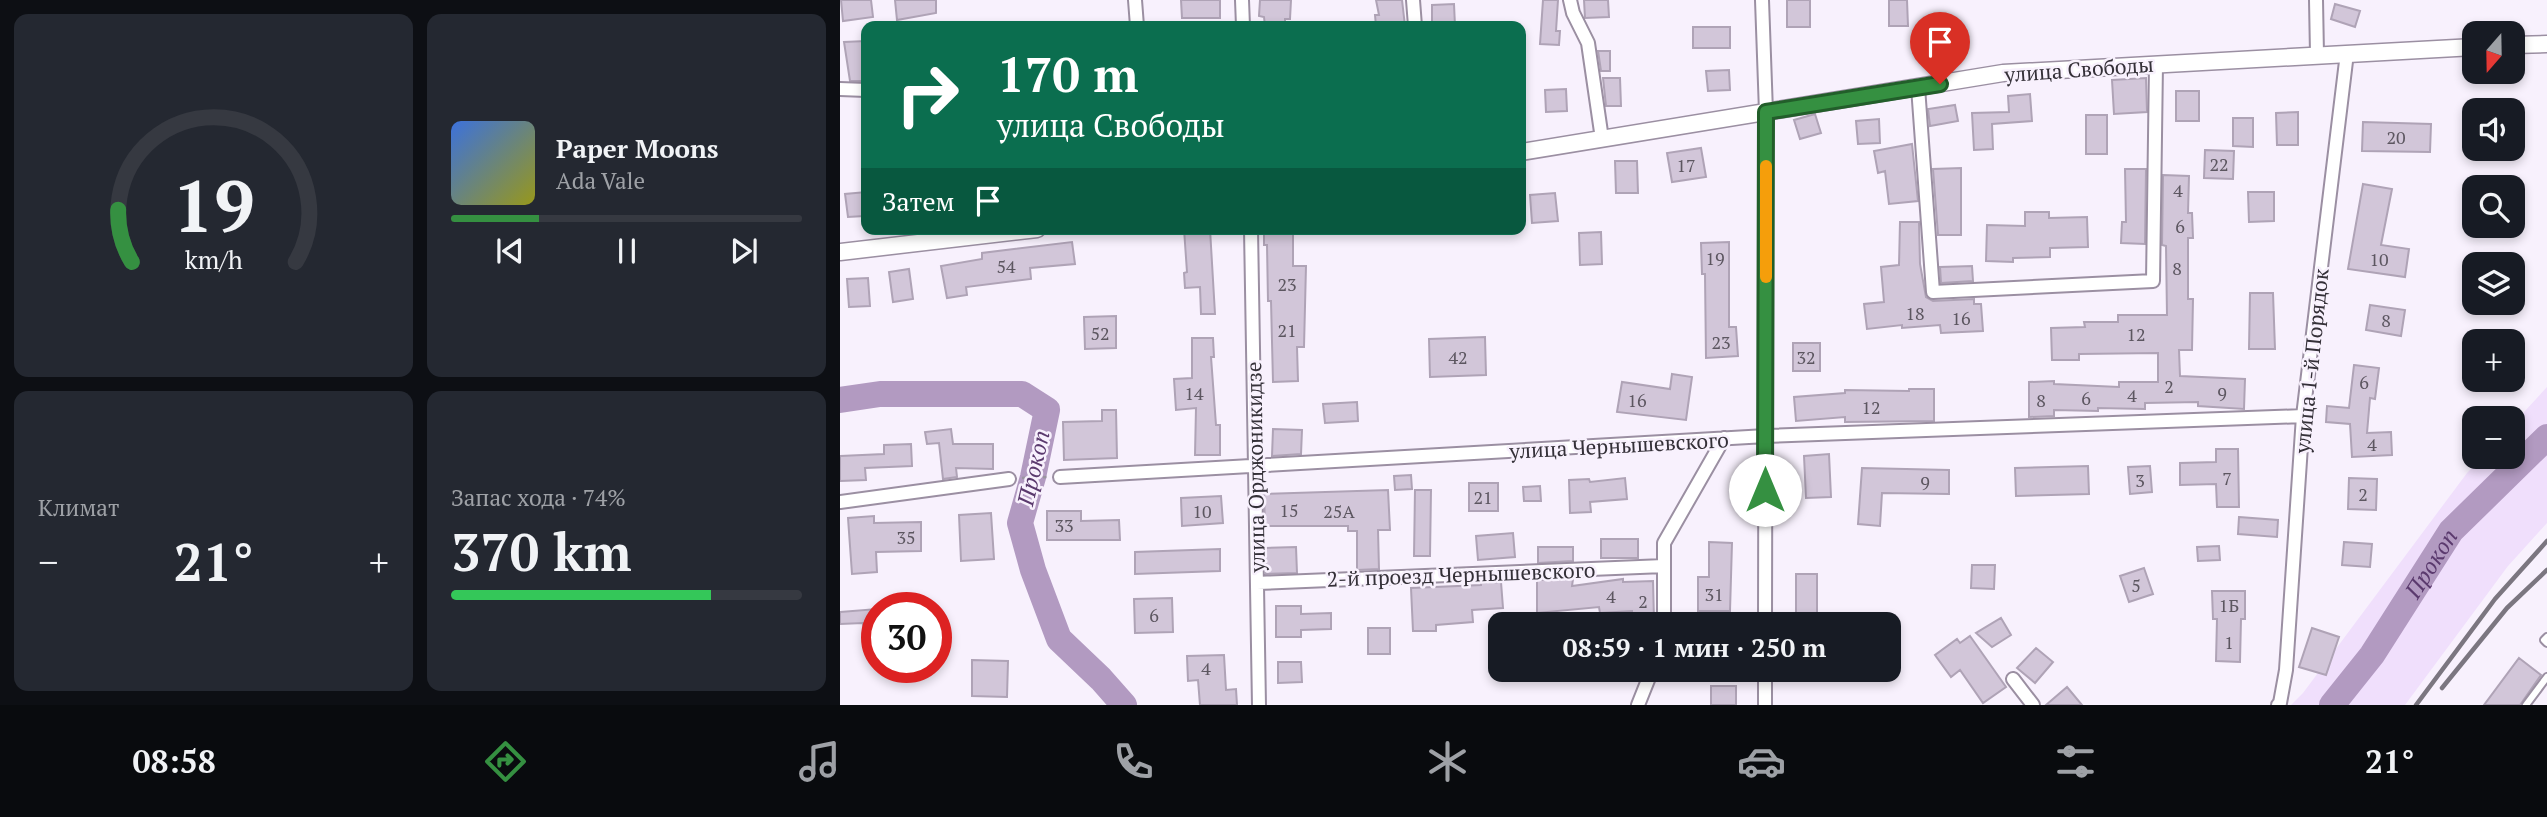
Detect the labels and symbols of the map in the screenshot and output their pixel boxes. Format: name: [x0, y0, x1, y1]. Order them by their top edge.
pin: [1910, 12.0, 1970, 84]
north arrow: [2462, 21, 2525, 84]
street label: улица Свободы: [2003, 50, 2154, 88]
house number: 20: [2386, 125, 2406, 149]
house number: 22: [2209, 152, 2229, 176]
house number: 17: [1676, 153, 1696, 177]
house number: 4: [2173, 178, 2183, 202]
house number: 6: [2175, 214, 2185, 238]
house number: 19: [1705, 246, 1725, 270]
house number: 10: [2369, 247, 2389, 271]
house number: 54: [996, 254, 1016, 278]
house number: 8: [2172, 256, 2182, 280]
street label: улица 1-й Порядок: [2287, 267, 2335, 456]
house number: 23: [1277, 272, 1297, 296]
house number: 18: [1905, 301, 1925, 325]
house number: 16: [1951, 306, 1971, 330]
house number: 8: [2381, 308, 2391, 332]
house number: 21: [1277, 318, 1297, 342]
house number: 52: [1090, 321, 1110, 345]
house number: 12: [2126, 322, 2146, 346]
house number: 23: [1711, 330, 1731, 354]
house number: 42: [1448, 345, 1468, 369]
house number: 32: [1796, 345, 1816, 369]
street label: улица Орджоникидзе: [1239, 361, 1271, 574]
house number: 6: [2359, 370, 2369, 394]
house number: 2: [2164, 374, 2174, 398]
house number: 14: [1184, 381, 1204, 405]
house number: 9: [2217, 381, 2227, 405]
house number: 4: [2127, 383, 2137, 407]
house number: 6: [2081, 386, 2091, 410]
house number: 16: [1627, 388, 1647, 412]
house number: 8: [2036, 388, 2046, 412]
house number: 12: [1861, 395, 1881, 419]
street label: улица Чернышевского: [1508, 425, 1729, 465]
water label: Прокоп: [1009, 427, 1057, 510]
house number: 4: [2367, 432, 2377, 456]
position arrow: [1728, 453, 1802, 527]
house number: 7: [2222, 466, 2232, 490]
house number: 3: [2135, 468, 2145, 492]
house number: 9: [1920, 470, 1930, 494]
house number: 2: [2358, 482, 2368, 506]
house number: 21: [1473, 485, 1493, 509]
house number: 15: [1279, 498, 1299, 522]
house number: 10: [1192, 499, 1212, 523]
house number: 25А: [1323, 499, 1355, 523]
house number: 33: [1054, 513, 1074, 537]
water label: Прокоп: [2396, 523, 2464, 604]
house number: 35: [896, 525, 916, 549]
street label: 2-й проезд Чернышевского: [1326, 555, 1596, 593]
house number: 5: [2131, 573, 2141, 597]
house number: 31: [1704, 582, 1724, 606]
house number: 4: [1606, 584, 1616, 608]
house number: 2: [1638, 589, 1648, 613]
speed limit sign: 30: [861, 592, 952, 683]
house number: 1Б: [2219, 593, 2239, 617]
house number: 6: [1149, 603, 1159, 627]
house number: 1: [2224, 630, 2234, 654]
house number: 4: [1201, 656, 1211, 680]

